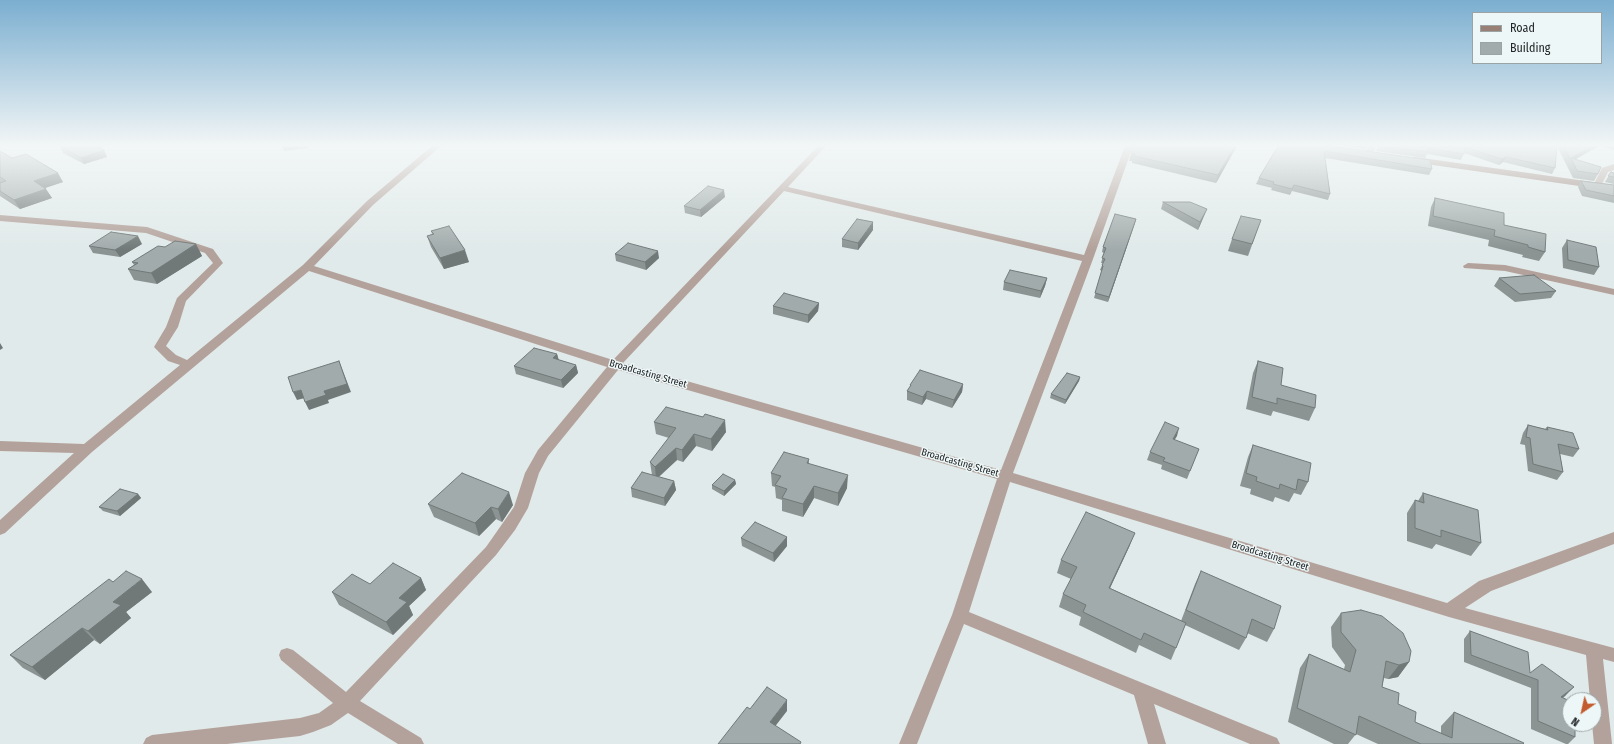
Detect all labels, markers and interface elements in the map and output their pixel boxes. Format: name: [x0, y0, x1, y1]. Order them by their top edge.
legend: [1472, 12, 1602, 64]
text: Road: [1510, 21, 1535, 35]
text: Building: [1510, 41, 1550, 55]
street label: Broadcasting Street: [608, 357, 688, 391]
street label: Broadcasting Street: [920, 446, 1000, 480]
street label: Broadcasting Street: [1230, 539, 1310, 573]
north arrow: [1562, 692, 1602, 732]
text: N: [1569, 714, 1582, 729]

